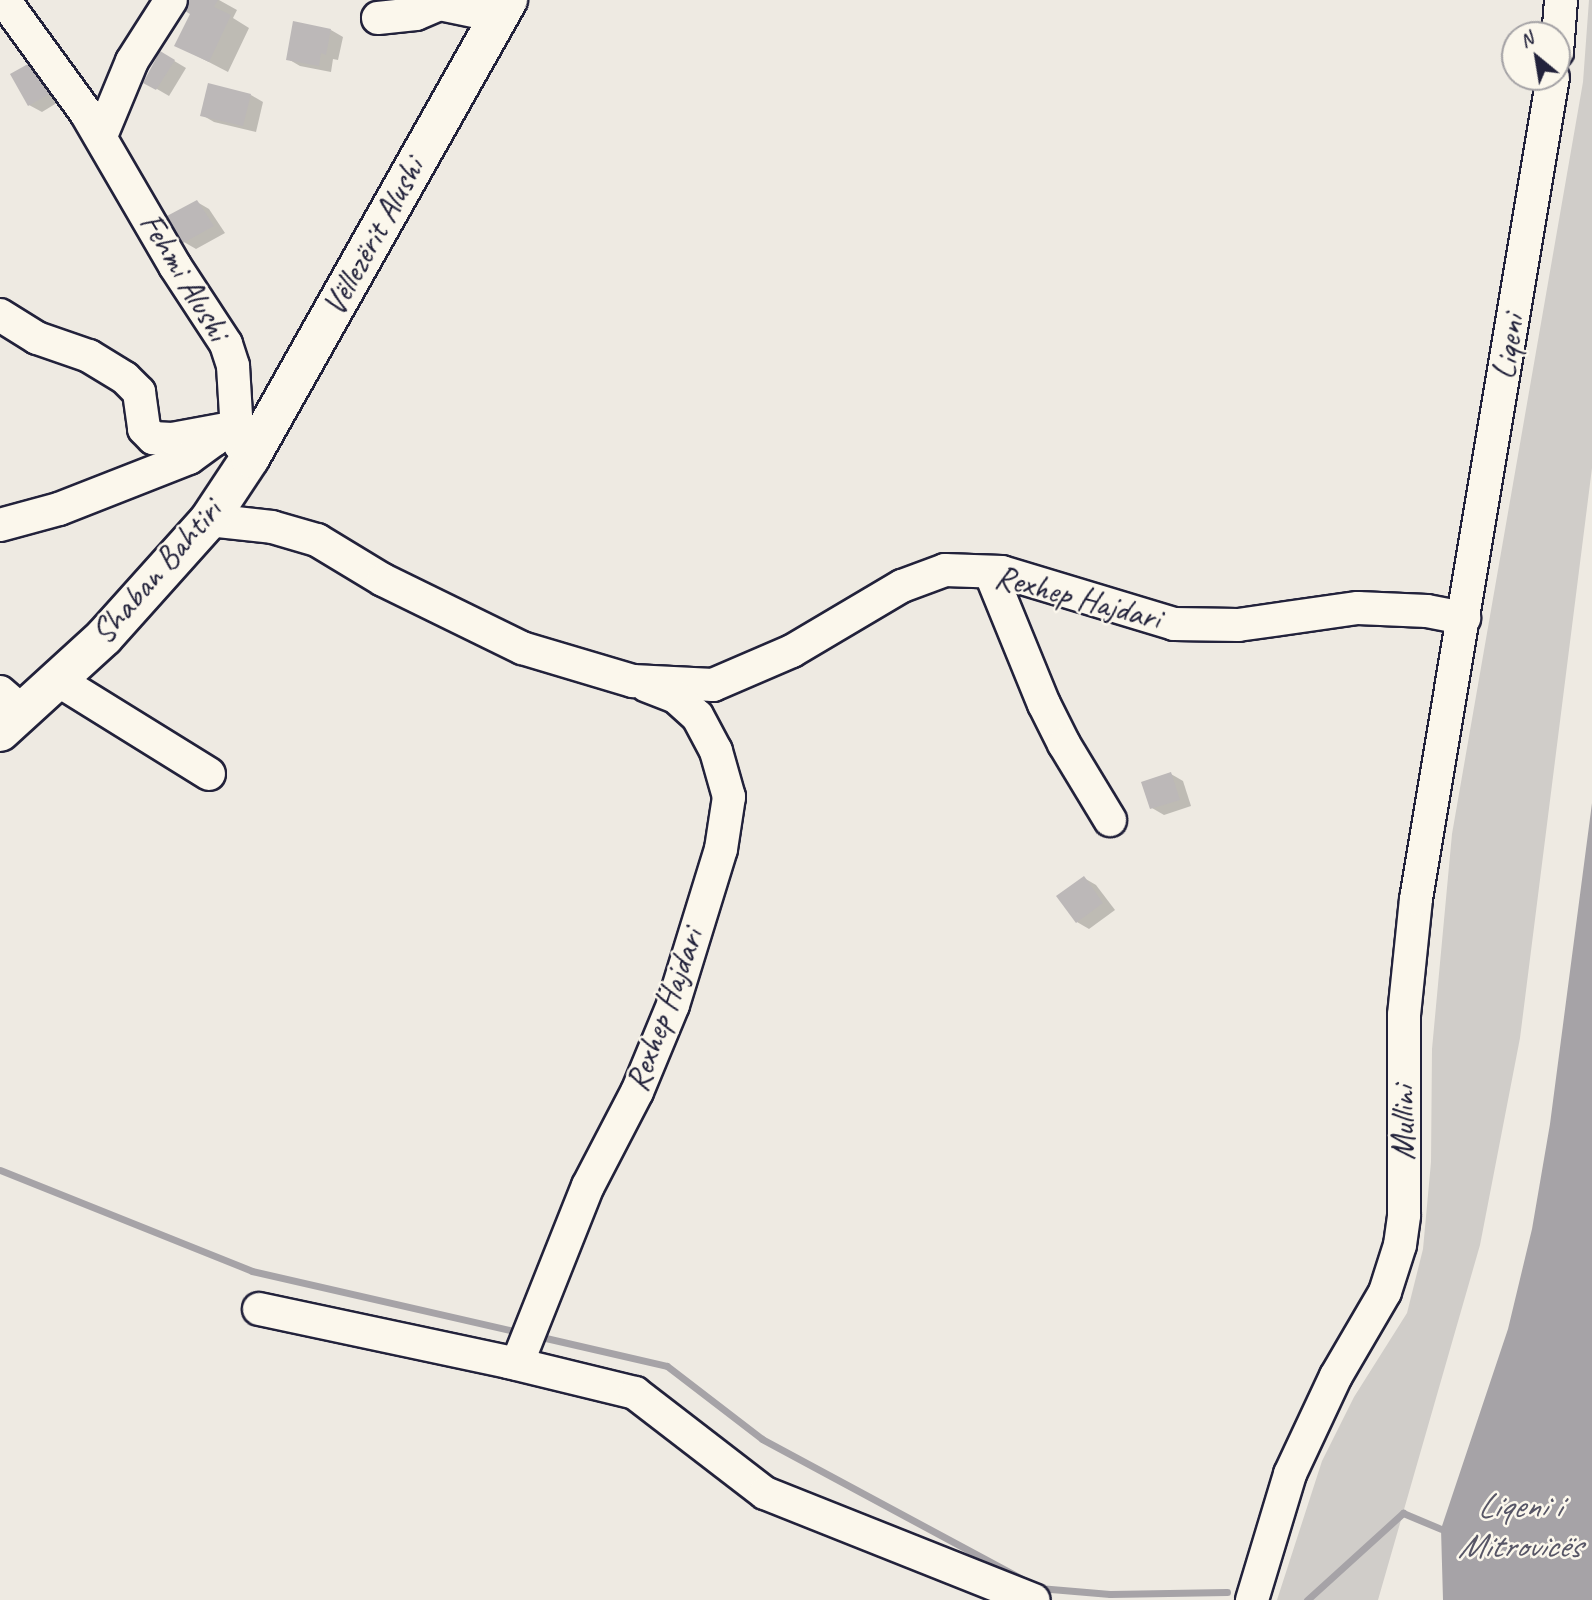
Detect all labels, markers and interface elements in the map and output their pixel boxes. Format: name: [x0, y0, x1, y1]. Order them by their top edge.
north arrow: [1501, 21, 1571, 91]
text: N: [1515, 26, 1538, 53]
street label: Vëllezërit Alushi: [315, 151, 433, 323]
street label: Fehmi Alushi: [131, 206, 237, 348]
street label: Liqeni: [1484, 312, 1534, 382]
street label: Shaban Bahtiri: [83, 492, 231, 652]
street label: Rexhep Hajdari: [991, 557, 1165, 639]
street label: Rexhep Hajdari: [617, 924, 713, 1096]
street label: Mullini: [1384, 1086, 1424, 1160]
water label: Liqeni i Mitrovicës: [1458, 1485, 1580, 1567]

